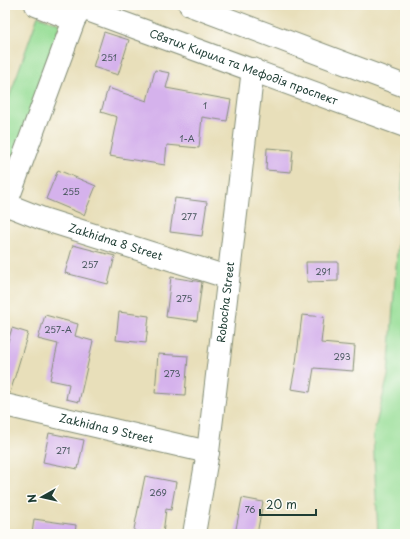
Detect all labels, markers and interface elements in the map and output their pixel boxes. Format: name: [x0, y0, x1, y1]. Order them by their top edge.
street label: Святих Кирила та Мефодія проспект: [147, 24, 341, 109]
house number: 251: [101, 50, 117, 64]
house number: 1: [203, 98, 207, 112]
house number: 1-А: [179, 131, 195, 145]
house number: 255: [62, 184, 80, 198]
house number: 277: [181, 209, 197, 223]
street label: Zakhidna 8 Street: [67, 219, 165, 264]
house number: 257: [82, 257, 98, 271]
street label: Robocha Street: [212, 261, 238, 343]
house number: 291: [315, 264, 331, 278]
house number: 275: [176, 291, 193, 305]
house number: 257-А: [44, 322, 72, 336]
house number: 293: [333, 349, 351, 363]
house number: 273: [164, 366, 181, 380]
street label: Zakhidna 9 Street: [58, 409, 156, 447]
house number: 271: [56, 443, 70, 457]
north arrow: [22, 477, 62, 517]
house number: 269: [149, 485, 167, 499]
scale bar: [260, 491, 316, 517]
text: N: [23, 493, 41, 504]
text: 20 m: [266, 495, 297, 513]
house number: 76: [245, 502, 255, 516]

